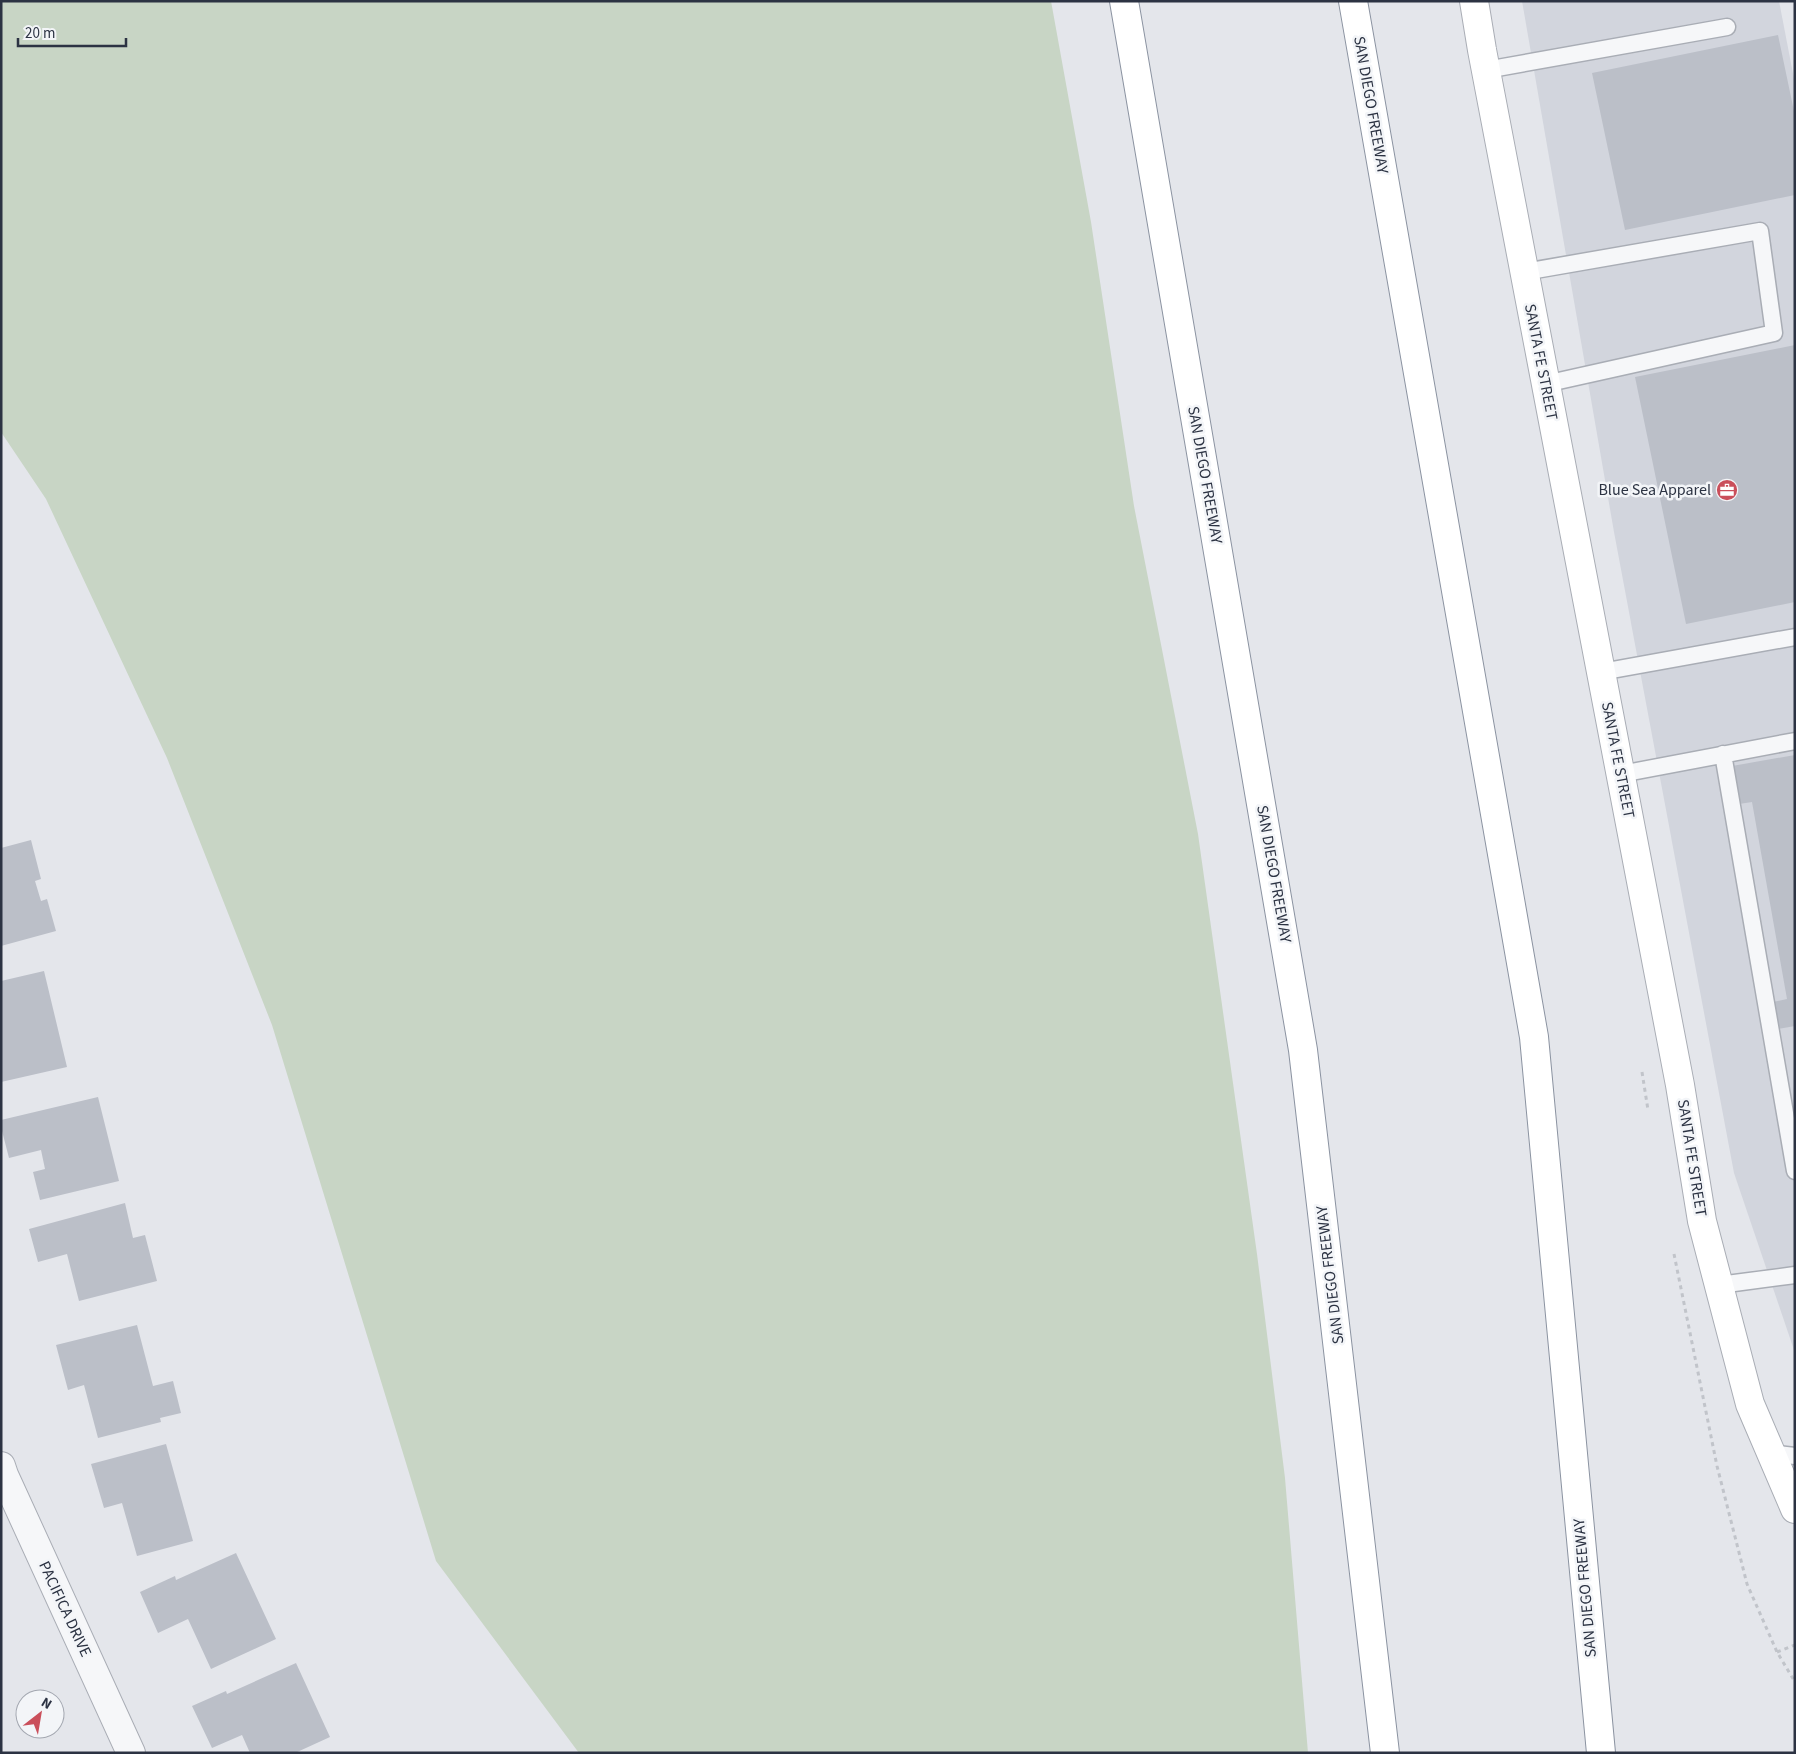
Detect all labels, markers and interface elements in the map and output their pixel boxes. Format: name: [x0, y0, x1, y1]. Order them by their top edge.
scale bar: [18, 15, 125, 47]
text: 20 m: [25, 23, 55, 44]
street label: SAN DIEGO FREEWAY: [1348, 34, 1394, 176]
street label: SANTA FE STREET: [1519, 302, 1563, 423]
street label: SAN DIEGO FREEWAY: [1182, 404, 1228, 546]
office icon: Blue Sea Apparel: [1715, 478, 1739, 502]
place label: Blue Sea Apparel: [1598, 479, 1711, 501]
street label: SANTA FE STREET: [1596, 700, 1640, 821]
street label: SAN DIEGO FREEWAY: [1251, 803, 1297, 945]
street label: SANTA FE STREET: [1672, 1098, 1712, 1219]
street label: SAN DIEGO FREEWAY: [1311, 1204, 1349, 1346]
street label: SAN DIEGO FREEWAY: [1568, 1517, 1602, 1658]
street label: PACIFICA DRIVE: [33, 1558, 97, 1660]
north arrow: [15, 1689, 65, 1739]
text: N: [37, 1693, 55, 1715]

